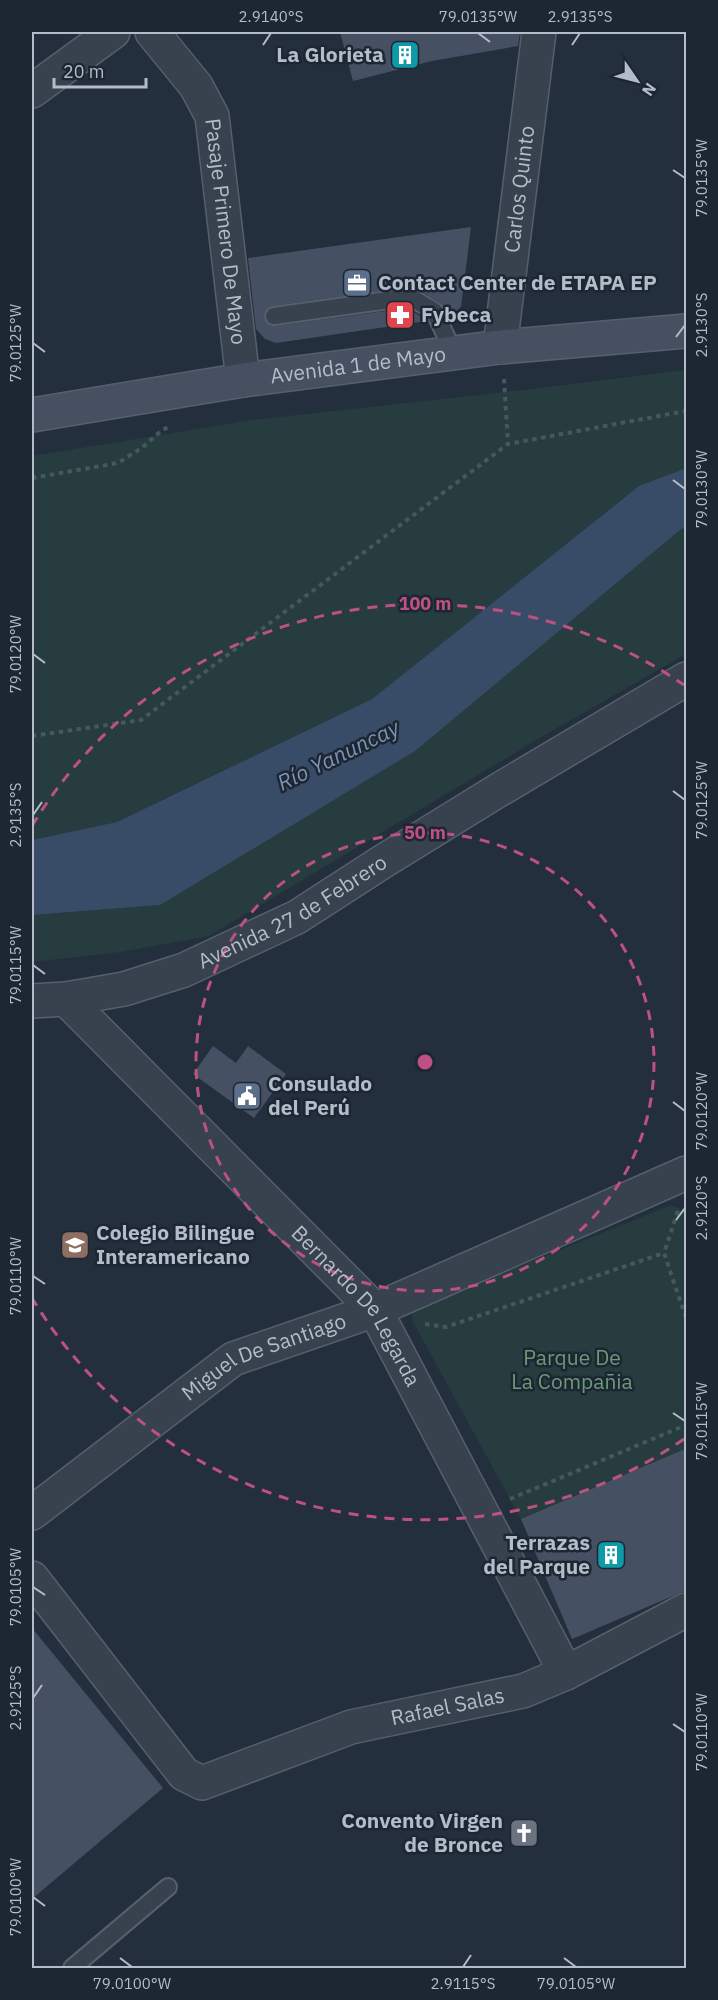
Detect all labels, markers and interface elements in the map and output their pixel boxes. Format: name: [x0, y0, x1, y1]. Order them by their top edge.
text: 2.9140°S: [239, 7, 303, 26]
text: 79.0135°W: [439, 7, 518, 26]
text: 2.9135°S: [548, 7, 612, 26]
building icon: La Glorieta: [389, 39, 421, 71]
place label: La Glorieta: [276, 40, 384, 68]
scale bar: [54, 51, 146, 89]
north arrow: [607, 51, 667, 111]
text: 20 m: [63, 60, 105, 83]
text: N: [638, 79, 661, 100]
street label: Pasaje Primero De Mayo: [199, 117, 254, 346]
street label: Carlos Quinto: [497, 124, 540, 254]
text: 79.0135°W: [692, 138, 711, 217]
office icon: Contact Center de ETAPA EP: [341, 267, 373, 299]
place label: Contact Center de ETAPA EP: [378, 268, 657, 296]
text: 2.9130°S: [692, 293, 711, 357]
pharmacy icon: Fybeca: [384, 299, 416, 331]
place label: Fybeca: [421, 300, 492, 328]
text: 79.0125°W: [6, 303, 25, 382]
street label: Avenida 1 de Mayo: [269, 339, 448, 389]
text: 79.0130°W: [692, 449, 711, 528]
text: 100 m: [399, 592, 451, 615]
text: 79.0120°W: [6, 614, 25, 693]
water label: Río Yanuncay: [272, 712, 405, 797]
text: 79.0125°W: [692, 760, 711, 839]
text: 2.9135°S: [6, 783, 25, 847]
text: 50 m: [404, 821, 446, 844]
street label: Avenida 27 de Febrero: [193, 848, 392, 975]
text: 79.0115°W: [6, 925, 25, 1004]
centre of rings: [415, 1052, 435, 1072]
place label: Consulado del Perú: [268, 1069, 372, 1121]
text: 79.0120°W: [692, 1071, 711, 1150]
public building icon: Consulado del Perú: [231, 1080, 263, 1112]
text: 2.9120°S: [692, 1176, 711, 1240]
place label: Colegio Bilingue Interamericano: [96, 1218, 255, 1270]
street label: Bernardo De Legarda: [286, 1219, 428, 1391]
school or university icon: Colegio Bilingue Interamericano: [59, 1229, 91, 1261]
text: 79.0110°W: [6, 1236, 25, 1315]
street label: Miguel De Santiago: [175, 1306, 350, 1407]
park label: Parque De La Compañia: [511, 1343, 633, 1395]
text: 79.0115°W: [692, 1381, 711, 1460]
place label: Terrazas del Parque: [483, 1528, 590, 1580]
building icon: Terrazas del Parque: [595, 1539, 627, 1571]
text: 79.0105°W: [6, 1547, 25, 1626]
text: 2.9125°S: [6, 1666, 25, 1730]
street label: Rafael Salas: [388, 1680, 507, 1731]
text: 79.0110°W: [692, 1692, 711, 1771]
place label: Convento Virgen de Bronce: [341, 1806, 503, 1858]
church icon: Convento Virgen de Bronce: [508, 1817, 540, 1849]
text: 79.0100°W: [6, 1857, 25, 1936]
text: 79.0100°W: [93, 1974, 172, 1993]
text: 2.9115°S: [431, 1974, 495, 1993]
text: 79.0105°W: [537, 1974, 616, 1993]

